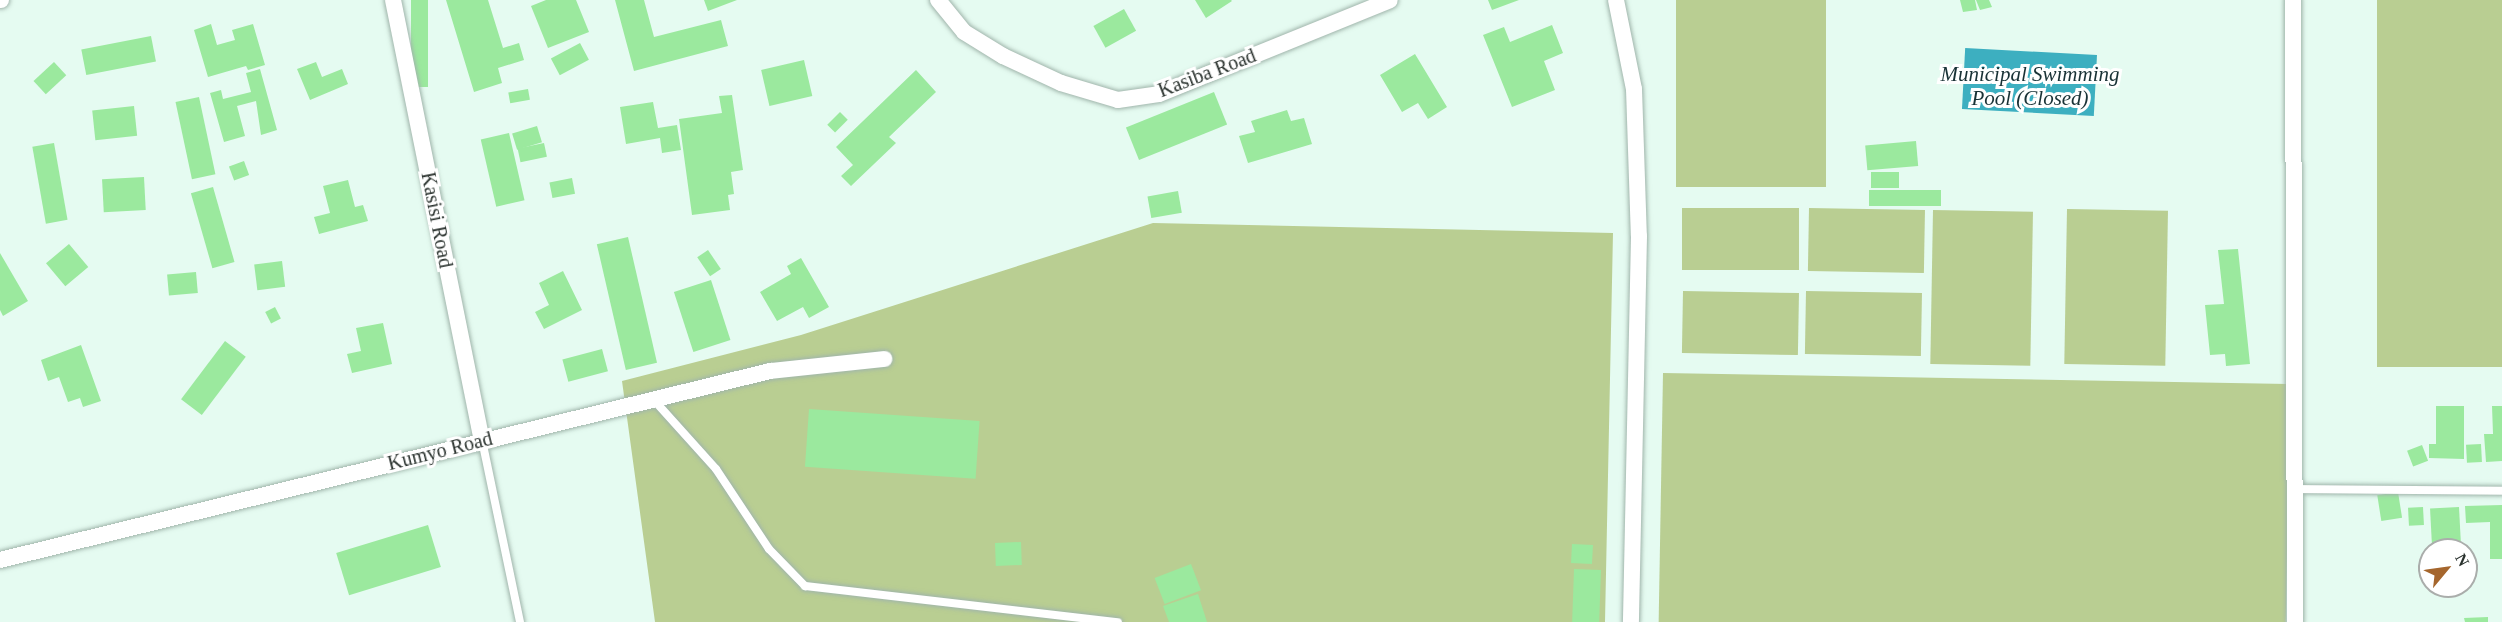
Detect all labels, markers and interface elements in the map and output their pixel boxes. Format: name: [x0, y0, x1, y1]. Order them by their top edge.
street label: Kasiba Road: [1155, 43, 1259, 103]
water label: Municipal Swimming Pool (Closed): [1940, 61, 2120, 111]
street label: Kasisi Road: [416, 170, 458, 270]
street label: Kumyo Road: [385, 426, 495, 476]
north arrow: [2418, 538, 2478, 598]
text: N: [2452, 551, 2473, 569]

